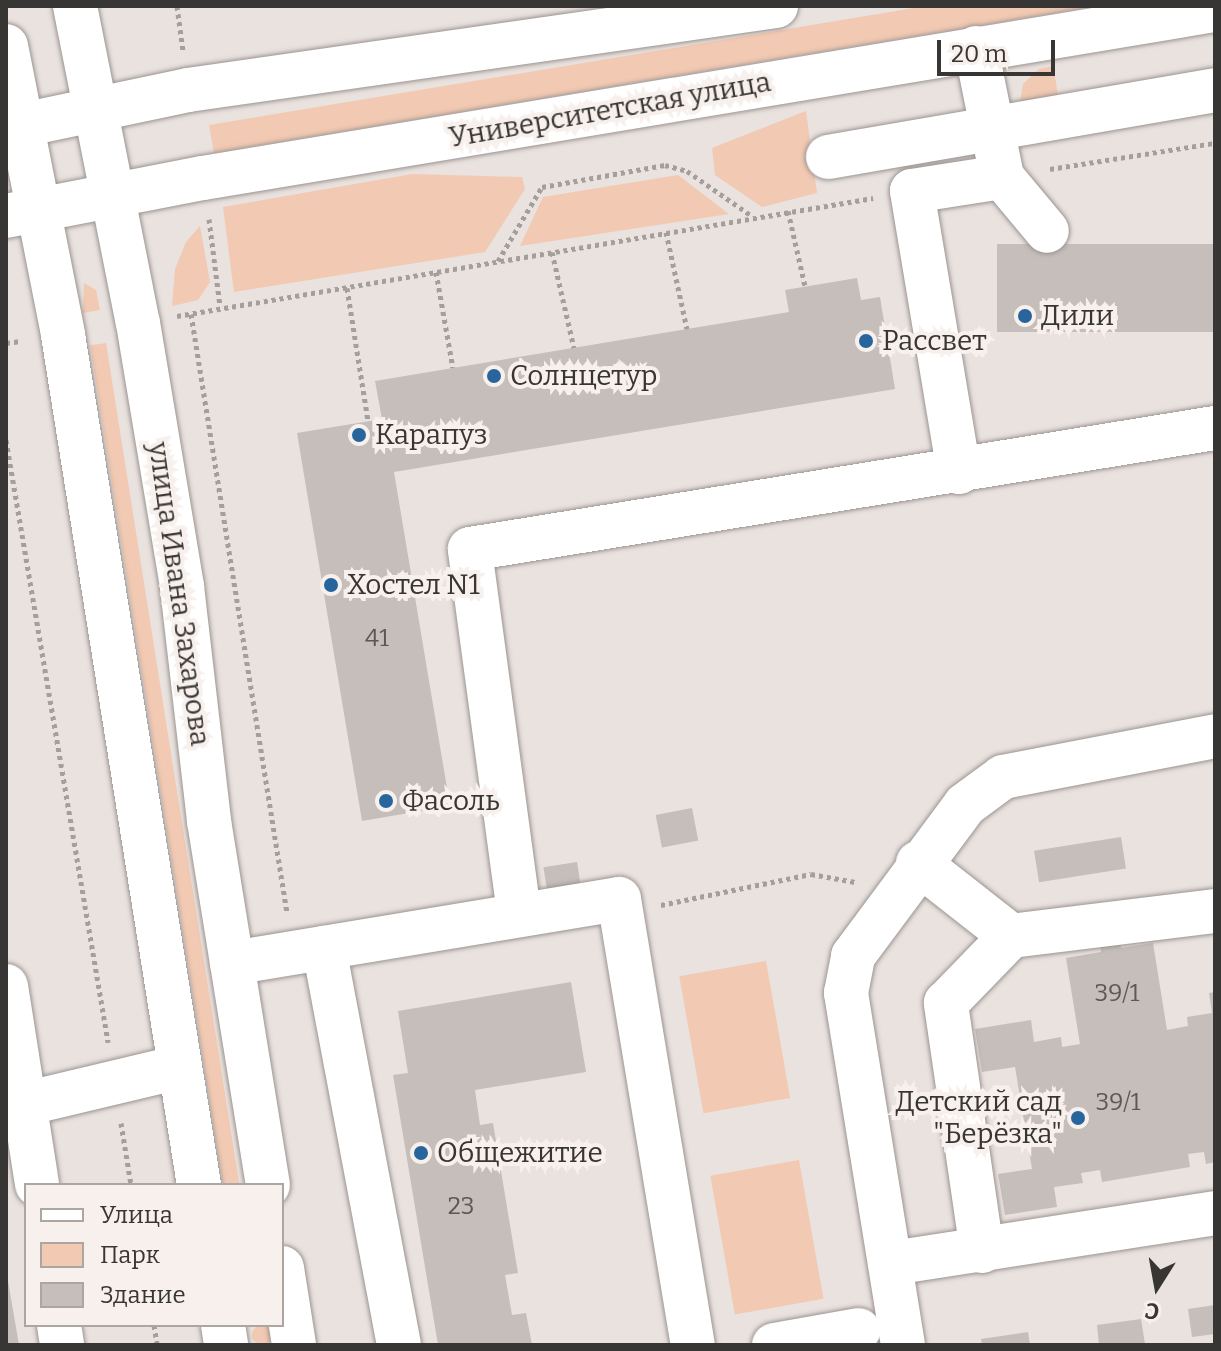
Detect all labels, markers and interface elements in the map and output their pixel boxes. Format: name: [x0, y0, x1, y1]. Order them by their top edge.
scale bar: [941, 24, 1059, 74]
text: 20 m: [951, 40, 1007, 68]
street label: Университетская улица: [446, 65, 774, 155]
place label: Дили: [1041, 299, 1114, 333]
marker: Дили: [1016, 307, 1034, 325]
place label: Рассвет: [882, 324, 987, 358]
marker: Рассвет: [857, 332, 875, 350]
place label: Солнцетур: [510, 359, 657, 393]
marker: Солнцетур: [485, 367, 503, 385]
place label: Карапуз: [375, 418, 488, 452]
marker: Карапуз: [350, 426, 368, 444]
street label: улица Ивана Захарова: [141, 440, 217, 748]
place label: Хостел N1: [347, 568, 480, 602]
marker: Хостел N1: [322, 576, 340, 594]
house number: 41: [365, 625, 389, 653]
place label: Фасоль: [402, 784, 500, 818]
marker: Фасоль: [377, 792, 395, 810]
house number: 39/1: [1094, 980, 1140, 1008]
place label: Детский сад "Берёзка": [895, 1085, 1062, 1151]
house number: 39/1: [1095, 1089, 1141, 1117]
marker: Детский сад "Берёзка": [1069, 1109, 1087, 1127]
place label: Общежитие: [437, 1136, 603, 1170]
marker: Общежитие: [412, 1144, 430, 1162]
legend: [24, 1183, 284, 1327]
house number: 23: [448, 1193, 474, 1221]
text: Улица: [100, 1201, 173, 1229]
text: Парк: [100, 1241, 160, 1269]
north arrow: [1117, 1247, 1197, 1327]
text: Здание: [100, 1281, 186, 1309]
text: С: [1143, 1296, 1162, 1326]

